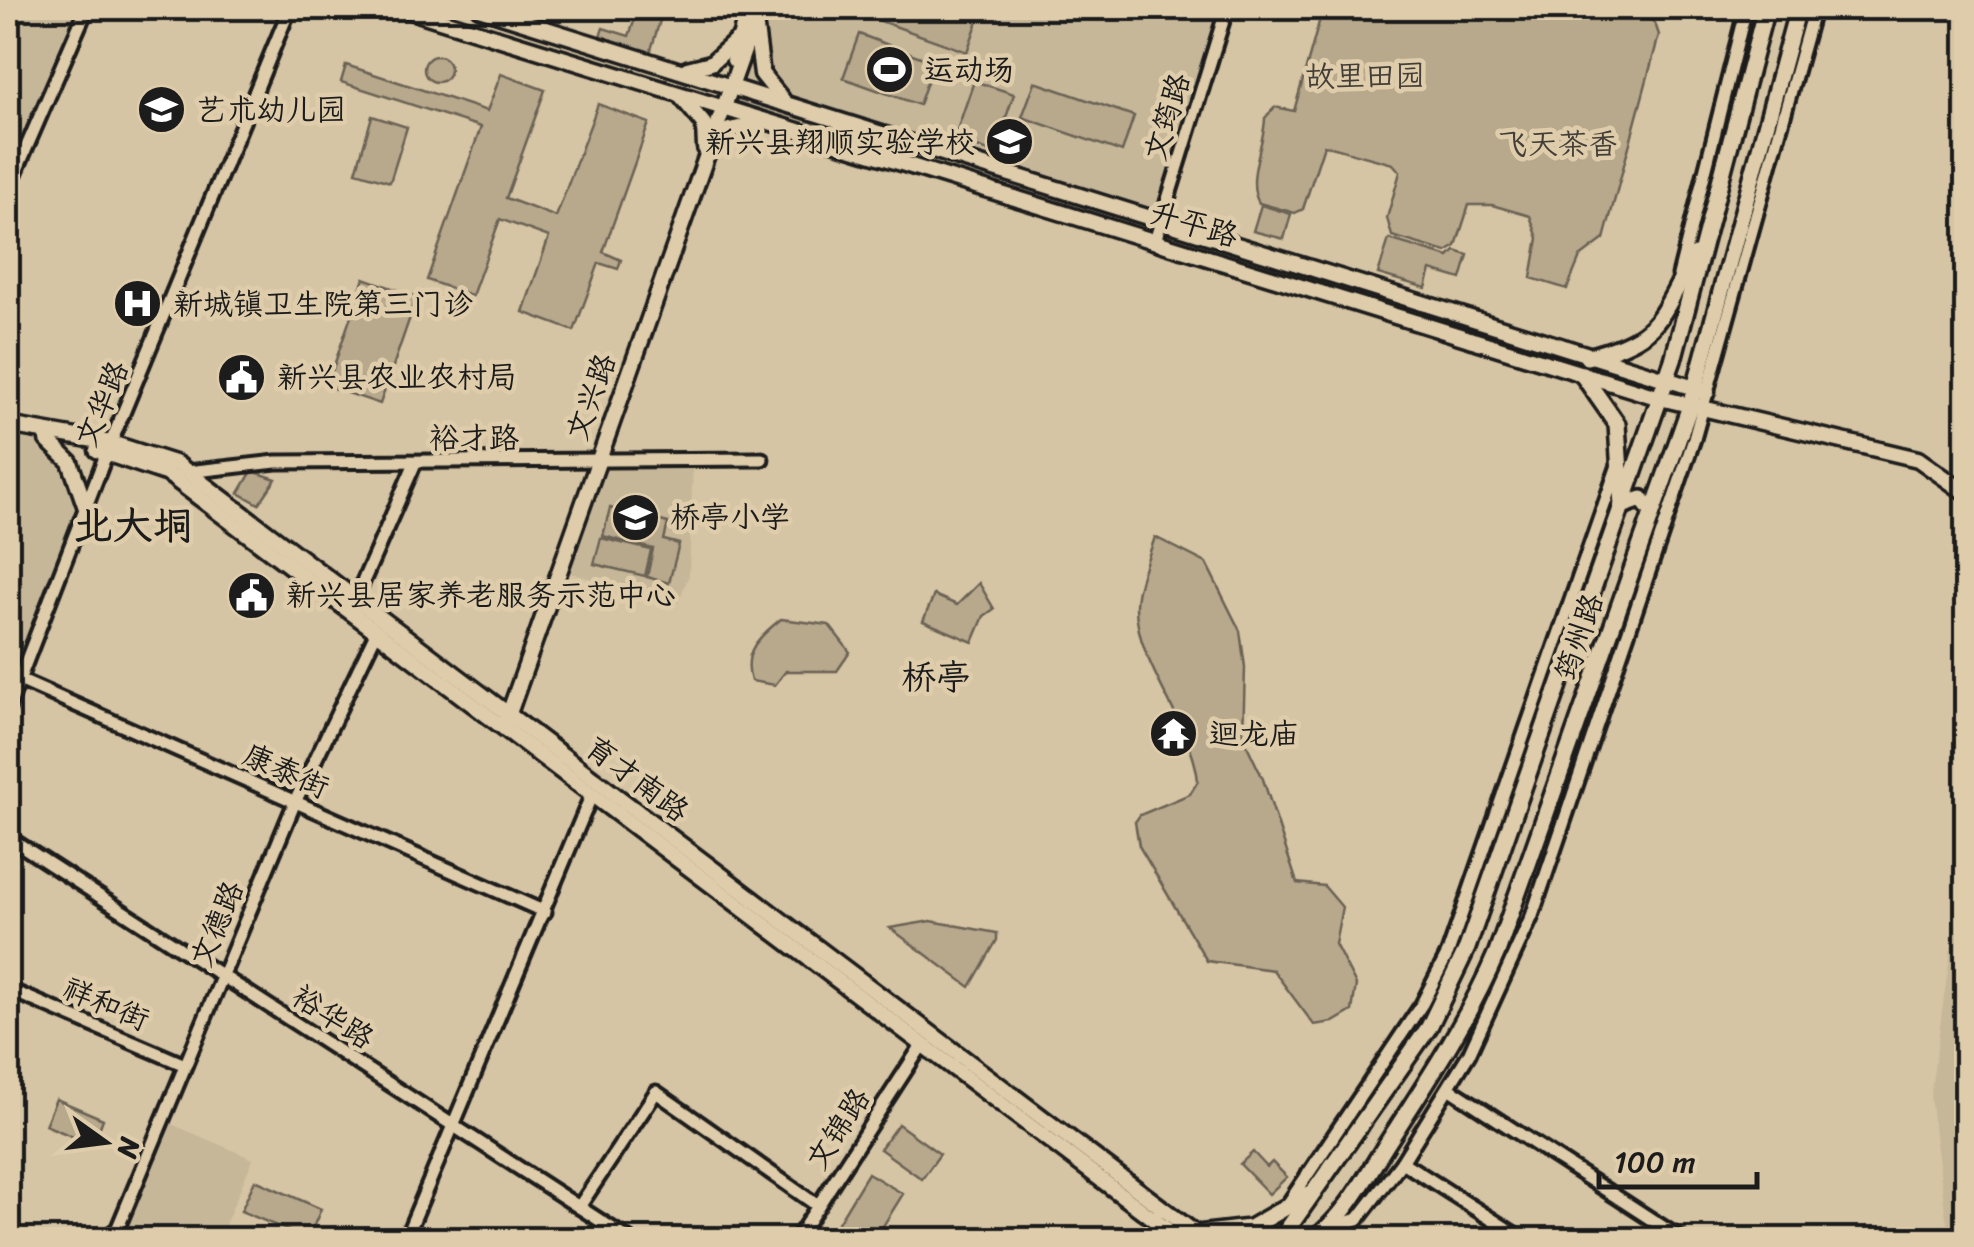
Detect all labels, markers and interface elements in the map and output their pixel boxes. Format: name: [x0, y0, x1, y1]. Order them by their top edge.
place label: 运动场: [924, 43, 1014, 97]
sports icon: 运动场: [863, 44, 915, 96]
park label: 故里田园: [1305, 49, 1425, 103]
street label: 文筠路: [1128, 66, 1206, 168]
place label: 艺术幼儿园: [196, 83, 346, 137]
school or university icon: 艺术幼儿园: [135, 84, 187, 136]
place label: 新兴县翔顺实验学校: [705, 115, 975, 169]
school or university icon: 新兴县翔顺实验学校: [984, 116, 1036, 168]
park label: 飞天茶香: [1498, 117, 1618, 171]
street label: 升平路: [1143, 185, 1245, 263]
place label: 新城镇卫生院第三门诊: [173, 277, 473, 331]
hospital icon: 新城镇卫生院第三门诊: [112, 278, 164, 330]
street label: 文兴路: [550, 345, 632, 449]
place label: 新兴县农业农村局: [277, 350, 517, 404]
public building icon: 新兴县农业农村局: [216, 351, 268, 403]
street label: 文华路: [60, 352, 144, 456]
street label: 裕才路: [429, 411, 519, 465]
district label: 北大垌: [73, 490, 193, 561]
place label: 桥亭小学: [670, 490, 790, 544]
school or university icon: 桥亭小学: [609, 491, 661, 543]
place label: 新兴县居家养老服务示范中心: [286, 568, 676, 622]
public building icon: 新兴县居家养老服务示范中心: [225, 569, 277, 621]
street label: 筠州路: [1539, 586, 1619, 688]
district label: 桥亭: [901, 646, 971, 708]
place label: 迴龙庙: [1209, 707, 1299, 761]
temple icon: 迴龙庙: [1148, 708, 1200, 760]
street label: 育才南路: [573, 721, 701, 837]
street label: 康泰街: [234, 728, 338, 814]
street label: 文德路: [175, 872, 259, 976]
street label: 祥和街: [54, 962, 158, 1046]
street label: 裕华路: [281, 970, 385, 1064]
street label: 文锦路: [791, 1077, 885, 1181]
north arrow: [55, 1092, 155, 1192]
scale bar: [1599, 1127, 1756, 1189]
text: N: [103, 1132, 155, 1164]
text: 100 m: [1614, 1135, 1696, 1189]

